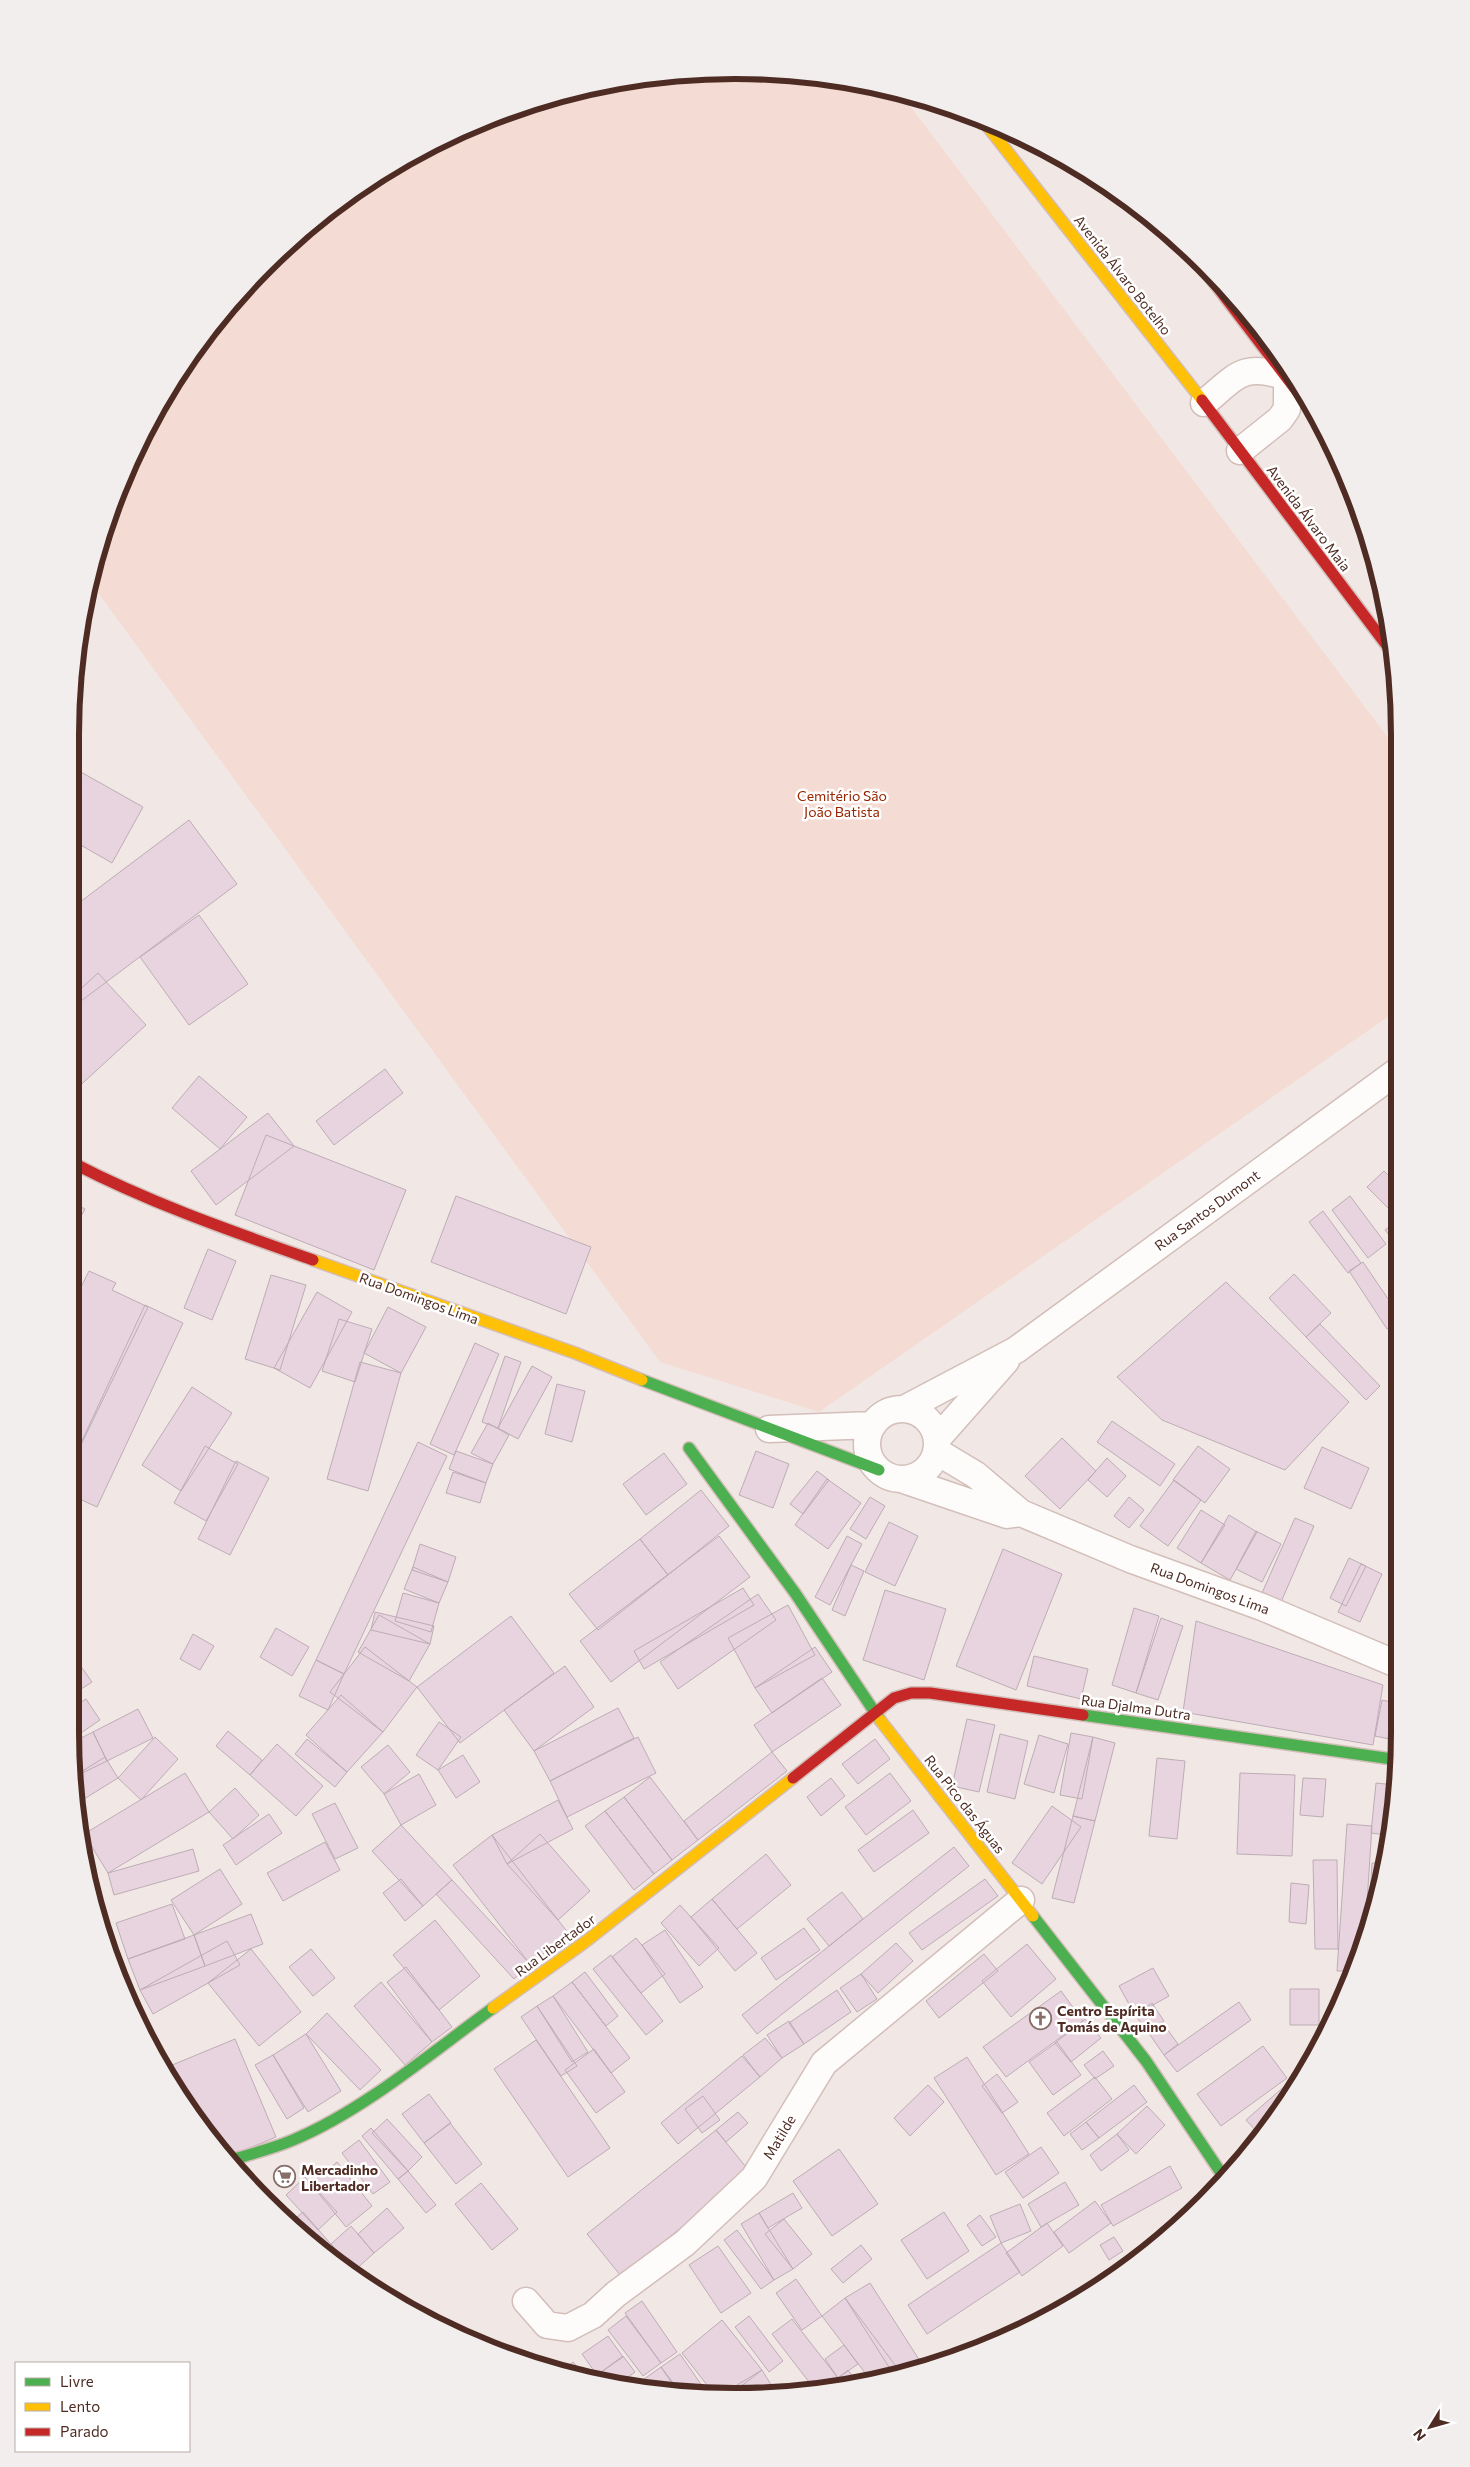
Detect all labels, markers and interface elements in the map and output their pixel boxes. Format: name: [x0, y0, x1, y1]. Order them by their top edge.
street label: Avenida Álvaro Botelho: [1071, 212, 1175, 338]
street label: Avenida Álvaro Maia: [1264, 462, 1354, 574]
park label: Cemitério São João Batista: [797, 787, 887, 820]
street label: Rua Santos Dumont: [1151, 1166, 1263, 1254]
street label: Rua Domingos Lima: [357, 1269, 481, 1327]
street label: Rua Domingos Lima: [1148, 1559, 1272, 1617]
street label: Rua Djalma Dutra: [1080, 1691, 1192, 1723]
street label: Rua Pico das Águas: [921, 1751, 1009, 1857]
street label: Rua Libertador: [512, 1910, 599, 1980]
place label: Centro Espírita Tomás de Aquino: [1057, 2002, 1167, 2035]
church icon: Centro Espírita Tomás de Aquino: [1029, 2006, 1053, 2030]
street label: Matilde: [759, 2112, 799, 2162]
place label: Mercadinho Libertador: [301, 2161, 378, 2194]
supermarket icon: Mercadinho Libertador: [273, 2165, 297, 2189]
legend: [15, 2362, 190, 2452]
text: Livre: [60, 2372, 94, 2390]
text: Lento: [60, 2397, 100, 2415]
north arrow: [1405, 2402, 1455, 2452]
text: Parado: [60, 2422, 109, 2440]
text: N: [1409, 2426, 1429, 2444]

